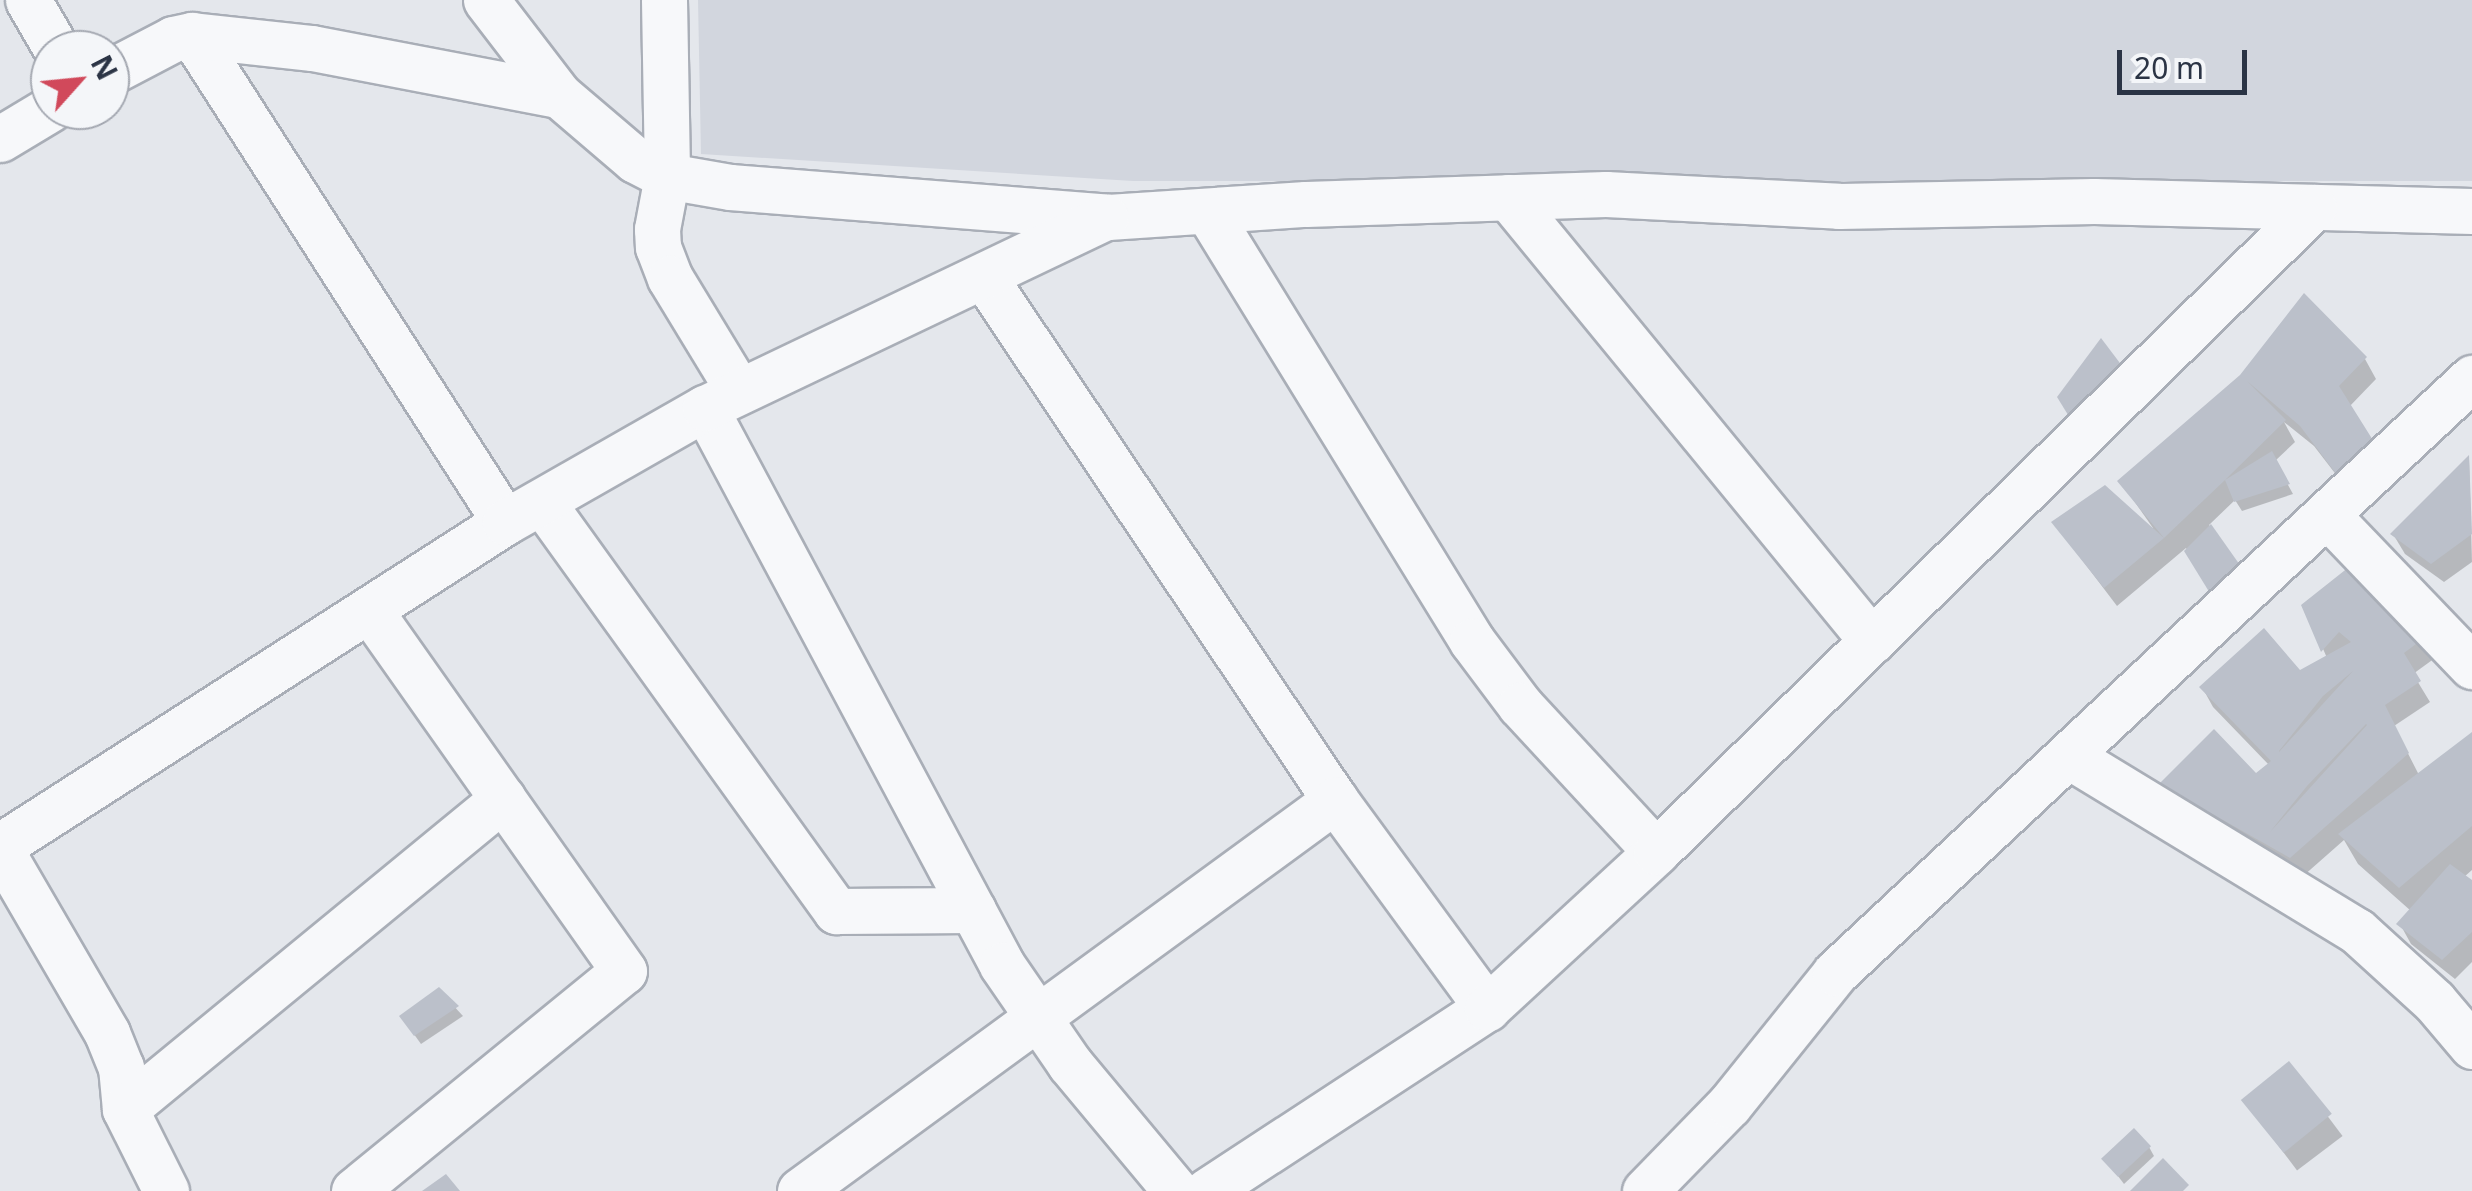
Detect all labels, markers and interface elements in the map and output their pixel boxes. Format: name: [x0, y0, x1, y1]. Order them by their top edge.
north arrow: [30, 30, 130, 130]
scale bar: [2122, 30, 2252, 92]
text: 20 m: [2134, 47, 2204, 88]
text: N: [83, 49, 127, 86]

